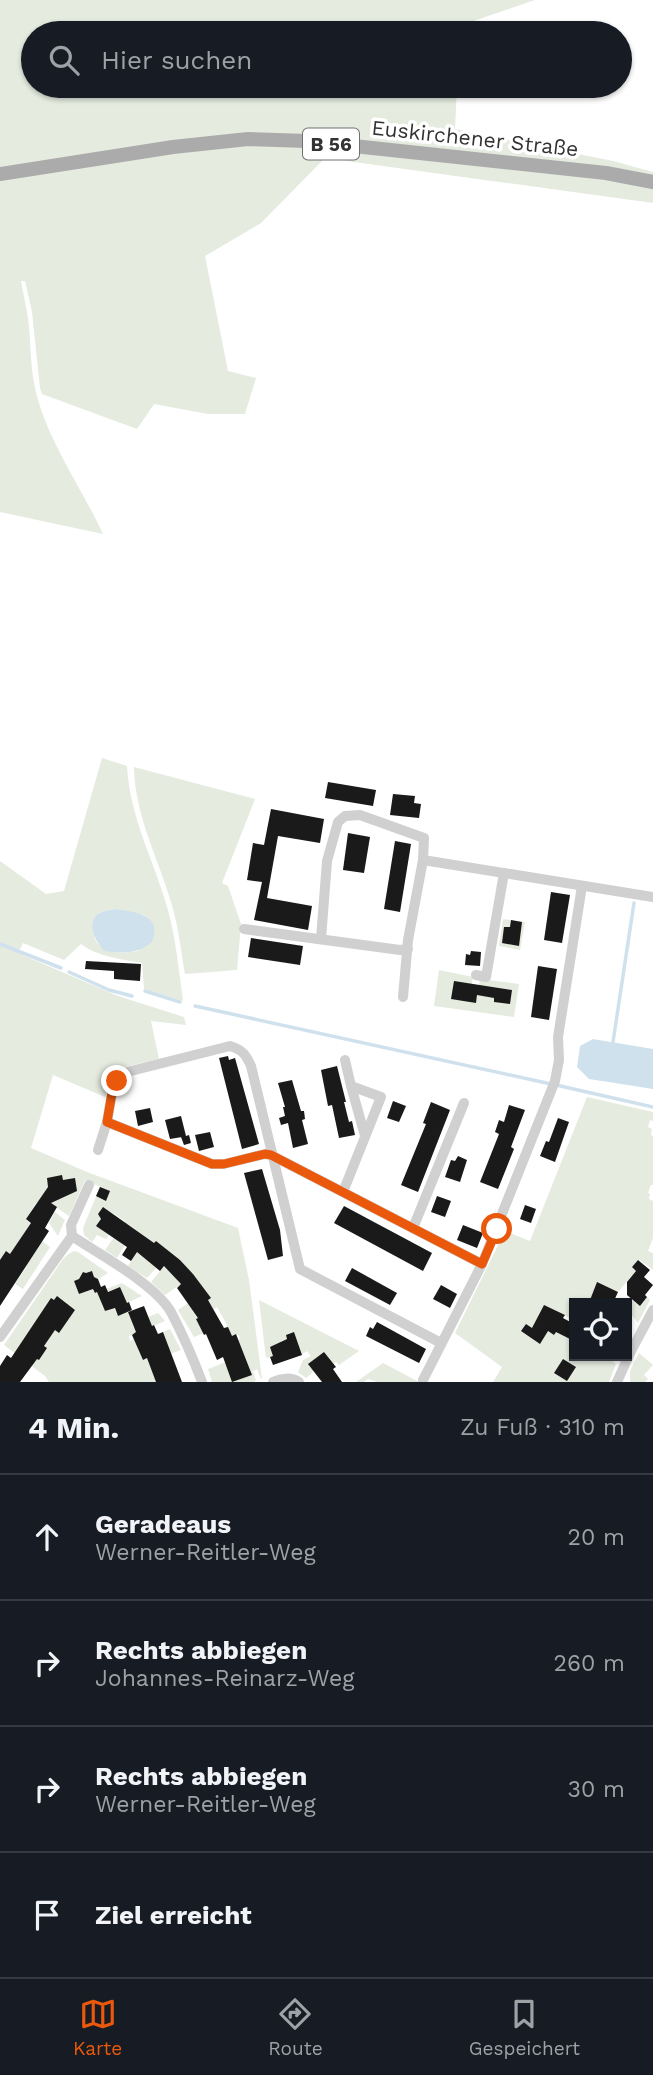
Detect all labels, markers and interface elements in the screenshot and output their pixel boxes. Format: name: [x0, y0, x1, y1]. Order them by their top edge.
search box: [21, 21, 632, 98]
icon: search: [45, 41, 83, 79]
text: Hier suchen: [101, 45, 252, 75]
street label: Euskirchener Straße: [370, 115, 580, 161]
road number: B 56: [303, 128, 359, 160]
route end: [101, 1065, 132, 1096]
route start: [481, 1213, 512, 1244]
map controls: [569, 1298, 632, 1361]
button: locate: [569, 1298, 632, 1361]
text: 4 Min.: [28, 1410, 119, 1445]
text: Zu Fuß · 310 m: [460, 1414, 625, 1441]
text: Geradeaus: [95, 1509, 231, 1539]
icon: ahead: [28, 1518, 66, 1556]
text: 20 m: [568, 1524, 625, 1551]
text: Werner-Reitler-Weg: [95, 1539, 316, 1566]
text: Rechts abbiegen: [95, 1635, 307, 1665]
icon: right: [28, 1644, 66, 1682]
text: 260 m: [554, 1650, 625, 1677]
text: Johannes-Reinarz-Weg: [95, 1665, 354, 1692]
text: Rechts abbiegen: [95, 1761, 307, 1791]
icon: right: [28, 1770, 66, 1808]
text: 30 m: [568, 1776, 625, 1803]
text: Werner-Reitler-Weg: [95, 1791, 316, 1818]
icon: arrive: [28, 1896, 66, 1934]
text: Ziel erreicht: [95, 1900, 252, 1930]
tab: Karte: [73, 1995, 122, 2060]
tab: Route: [268, 1995, 323, 2060]
tab: Gespeichert: [469, 1995, 580, 2060]

